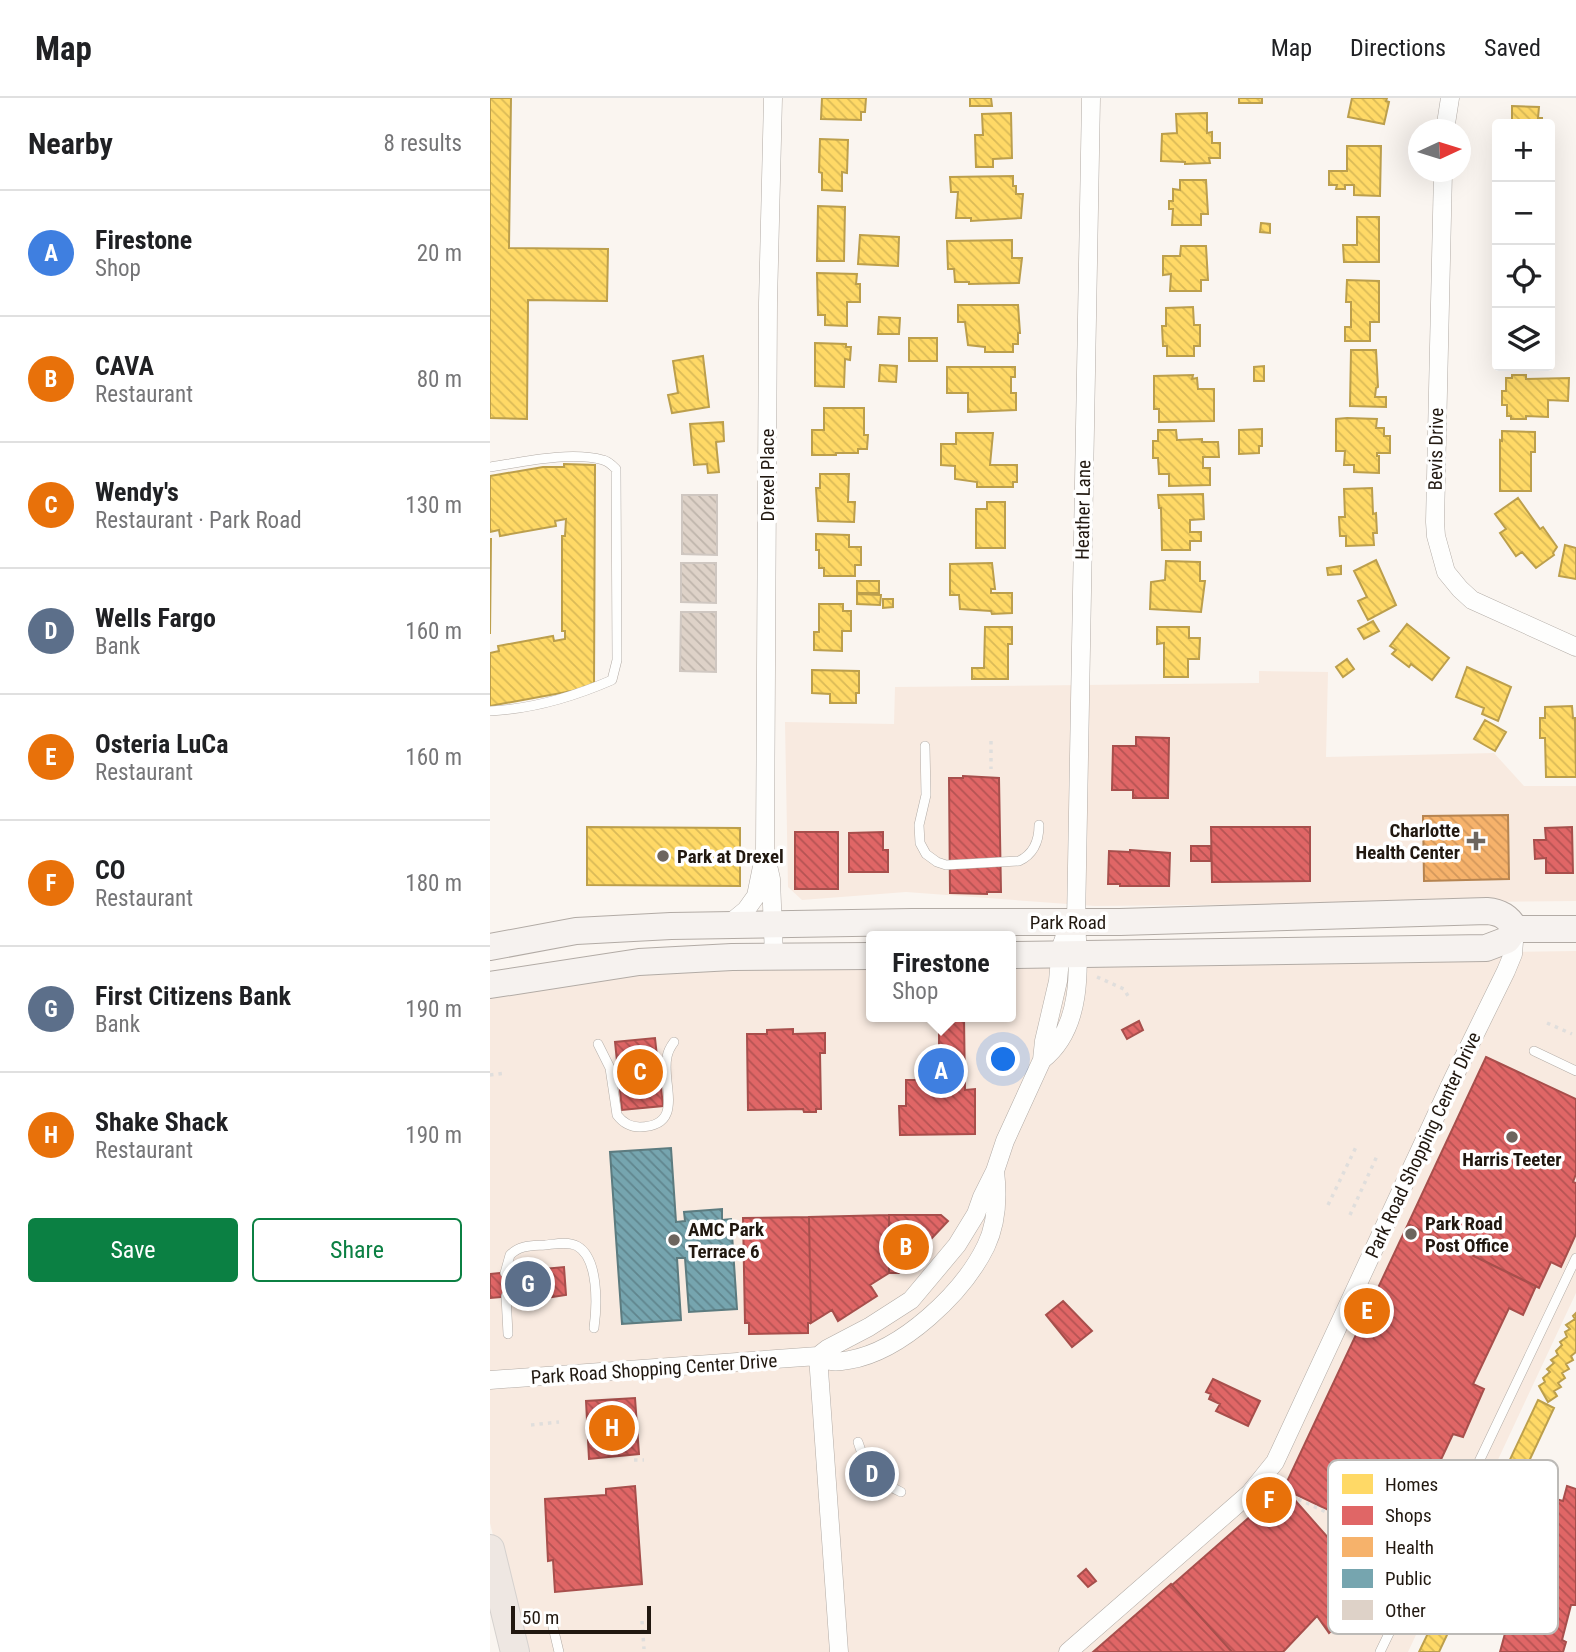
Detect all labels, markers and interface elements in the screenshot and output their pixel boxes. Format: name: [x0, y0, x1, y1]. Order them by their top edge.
text: Map: [35, 29, 92, 68]
text: Map: [1271, 34, 1312, 62]
text: Directions: [1350, 34, 1446, 62]
text: Saved: [1484, 34, 1541, 62]
north arrow: [1408, 119, 1471, 182]
map controls: [1492, 119, 1555, 371]
button: +: [1492, 119, 1555, 182]
text: Nearby: [28, 126, 113, 161]
text: 8 results: [384, 130, 462, 157]
button: −: [1492, 182, 1555, 245]
text: Firestone: [95, 225, 192, 255]
text: A: [44, 240, 58, 267]
text: 20 m: [417, 240, 462, 267]
button: locate: [1492, 245, 1555, 308]
text: Shop: [95, 255, 141, 282]
button: layers: [1492, 308, 1555, 371]
text: CAVA: [95, 351, 154, 381]
text: B: [45, 366, 57, 393]
text: 80 m: [417, 366, 462, 393]
text: Restaurant: [95, 381, 193, 408]
street label: Bevis Drive: [1424, 407, 1448, 490]
street label: Drexel Place: [756, 429, 779, 521]
street label: Heather Lane: [1071, 460, 1095, 560]
text: Wendy's: [95, 477, 179, 507]
text: C: [44, 492, 58, 519]
text: 130 m: [405, 492, 462, 519]
text: Restaurant · Park Road: [95, 507, 302, 534]
text: Wells Fargo: [95, 603, 216, 633]
text: D: [45, 618, 58, 645]
text: 160 m: [405, 618, 462, 645]
text: Bank: [95, 633, 140, 660]
text: Osteria LuCa: [95, 729, 228, 759]
text: E: [45, 744, 57, 771]
text: 160 m: [405, 744, 462, 771]
text: Restaurant: [95, 759, 193, 786]
place label: Charlotte Health Center: [1355, 819, 1460, 864]
marker: Charlotte Health Center: [1466, 831, 1486, 851]
place label: Park at Drexel: [677, 845, 784, 868]
marker: Park at Drexel: [655, 848, 671, 864]
text: CO: [95, 855, 126, 885]
text: F: [46, 870, 56, 897]
text: 180 m: [405, 870, 462, 897]
text: Restaurant: [95, 885, 193, 912]
street label: Park Road: [1030, 911, 1106, 934]
popup: [866, 931, 1016, 1022]
text: Firestone: [892, 948, 990, 978]
text: Shop: [892, 978, 938, 1005]
text: First Citizens Bank: [95, 981, 291, 1011]
text: G: [44, 996, 58, 1023]
text: 190 m: [405, 996, 462, 1023]
text: Bank: [95, 1011, 140, 1038]
street label: Park Road Shopping Center Drive: [1360, 1028, 1486, 1262]
your location: [986, 1042, 1020, 1076]
pin: A: [918, 1045, 964, 1097]
pin: C: [617, 1046, 663, 1098]
text: Shake Shack: [95, 1107, 228, 1137]
text: H: [44, 1122, 58, 1149]
text: 190 m: [405, 1122, 462, 1149]
marker: Harris Teeter: [1504, 1129, 1520, 1145]
text: Restaurant: [95, 1137, 193, 1164]
place label: Harris Teeter: [1462, 1148, 1562, 1171]
place label: Park Road Post Office: [1425, 1212, 1509, 1257]
button: Save: [28, 1218, 238, 1282]
button: Share: [252, 1218, 462, 1282]
place label: AMC Park Terrace 6: [688, 1218, 765, 1263]
pin: B: [883, 1221, 929, 1273]
marker: Park Road Post Office: [1403, 1226, 1419, 1242]
marker: AMC Park Terrace 6: [666, 1232, 682, 1248]
pin: G: [505, 1258, 551, 1310]
pin: E: [1344, 1285, 1390, 1337]
street label: Park Road Shopping Center Drive: [530, 1349, 778, 1389]
pin: H: [589, 1402, 635, 1454]
pin: D: [849, 1448, 895, 1500]
legend: [1328, 1460, 1558, 1634]
text: Homes: [1385, 1473, 1438, 1496]
pin: F: [1246, 1474, 1292, 1526]
text: Shops: [1385, 1504, 1432, 1527]
text: Health: [1385, 1536, 1434, 1559]
text: Public: [1385, 1567, 1432, 1590]
text: Other: [1385, 1599, 1426, 1622]
scale bar: [511, 1603, 651, 1635]
text: 50 m: [522, 1606, 559, 1629]

